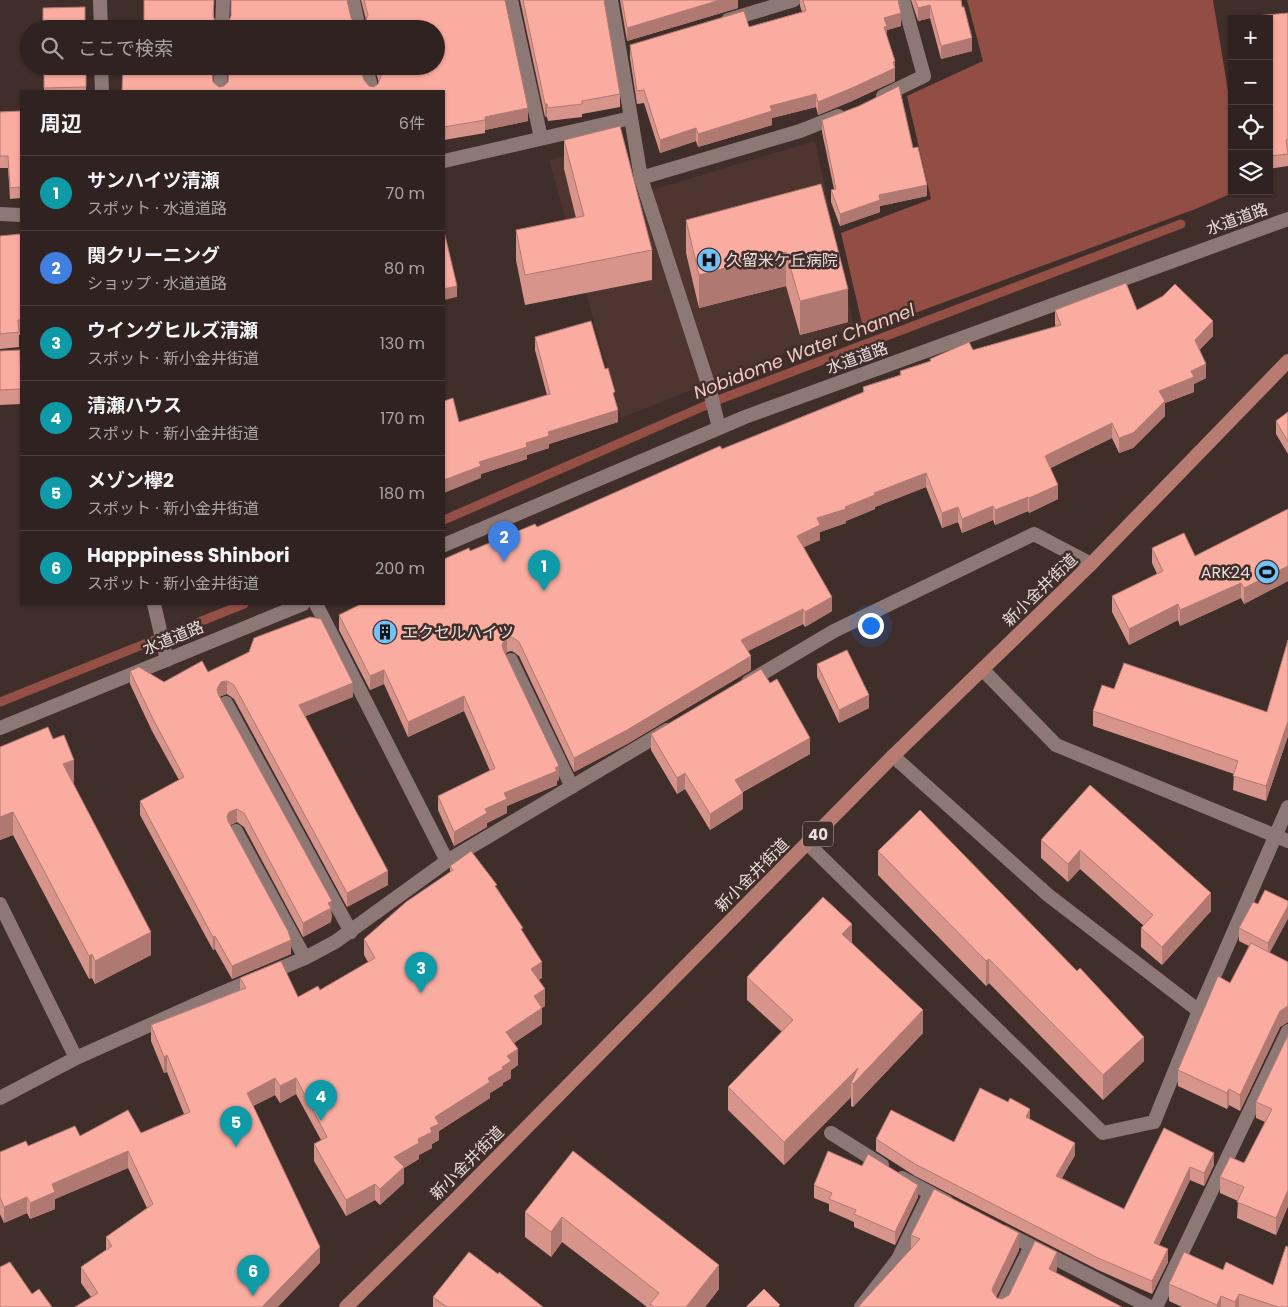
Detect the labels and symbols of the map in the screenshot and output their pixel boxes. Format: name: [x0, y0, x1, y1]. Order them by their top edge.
street label: 水道道路: [1203, 197, 1271, 241]
hospital icon: 久留米ケ丘病院: [696, 247, 722, 273]
place label: 久留米ケ丘病院: [726, 249, 838, 272]
water label: Nobidome Water Channel: [690, 297, 919, 405]
street label: 水道道路: [823, 336, 891, 380]
pin: 2: [488, 521, 520, 562]
street label: 新小金井街道: [997, 548, 1083, 632]
pin: 1: [528, 550, 560, 591]
sports icon: ARK24: [1254, 559, 1280, 585]
place label: ARK24: [1201, 561, 1250, 584]
your location: [858, 613, 884, 639]
street label: 水道道路: [139, 615, 207, 661]
building icon: エクセルハイツ: [372, 619, 398, 645]
place label: エクセルハイツ: [402, 621, 514, 644]
road number: 40: [803, 822, 833, 846]
street label: 新小金井街道: [710, 833, 794, 917]
pin: 3: [405, 952, 437, 993]
pin: 4: [305, 1080, 337, 1121]
pin: 5: [220, 1106, 252, 1147]
street label: 新小金井街道: [425, 1121, 509, 1205]
pin: 6: [237, 1255, 269, 1296]

